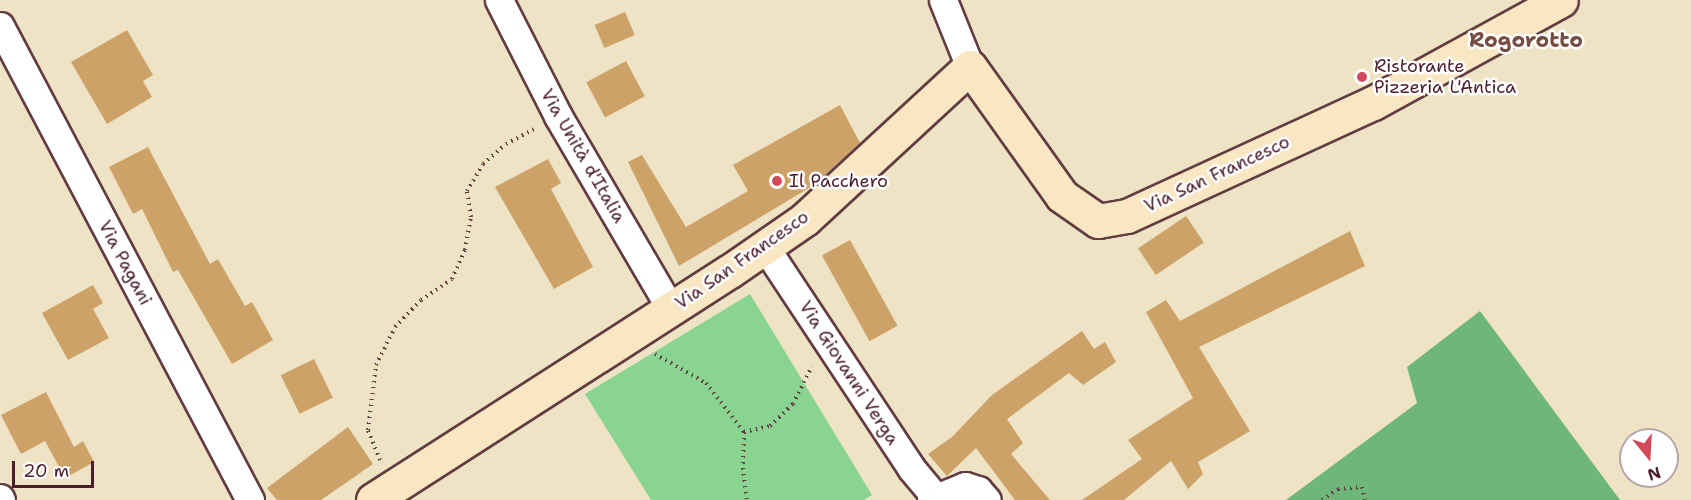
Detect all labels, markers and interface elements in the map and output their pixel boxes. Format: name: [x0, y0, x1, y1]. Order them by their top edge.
district label: Rogorotto: [1469, 27, 1583, 53]
place label: Ristorante Pizzeria L'Antica: [1374, 56, 1516, 98]
marker: Ristorante Pizzeria L'Antica: [1355, 70, 1369, 84]
street label: Via Unità d'Italia: [536, 85, 630, 227]
street label: Via San Francesco: [1141, 131, 1293, 217]
place label: Il Pacchero: [789, 170, 888, 192]
marker: Il Pacchero: [770, 174, 784, 188]
street label: Via San Francesco: [671, 206, 813, 314]
street label: Via Pagani: [94, 217, 156, 309]
street label: Via Giovanni Verga: [794, 297, 904, 449]
north arrow: [1619, 428, 1679, 488]
scale bar: [15, 449, 98, 487]
text: 20 m: [23, 459, 69, 483]
text: N: [1645, 462, 1663, 486]

